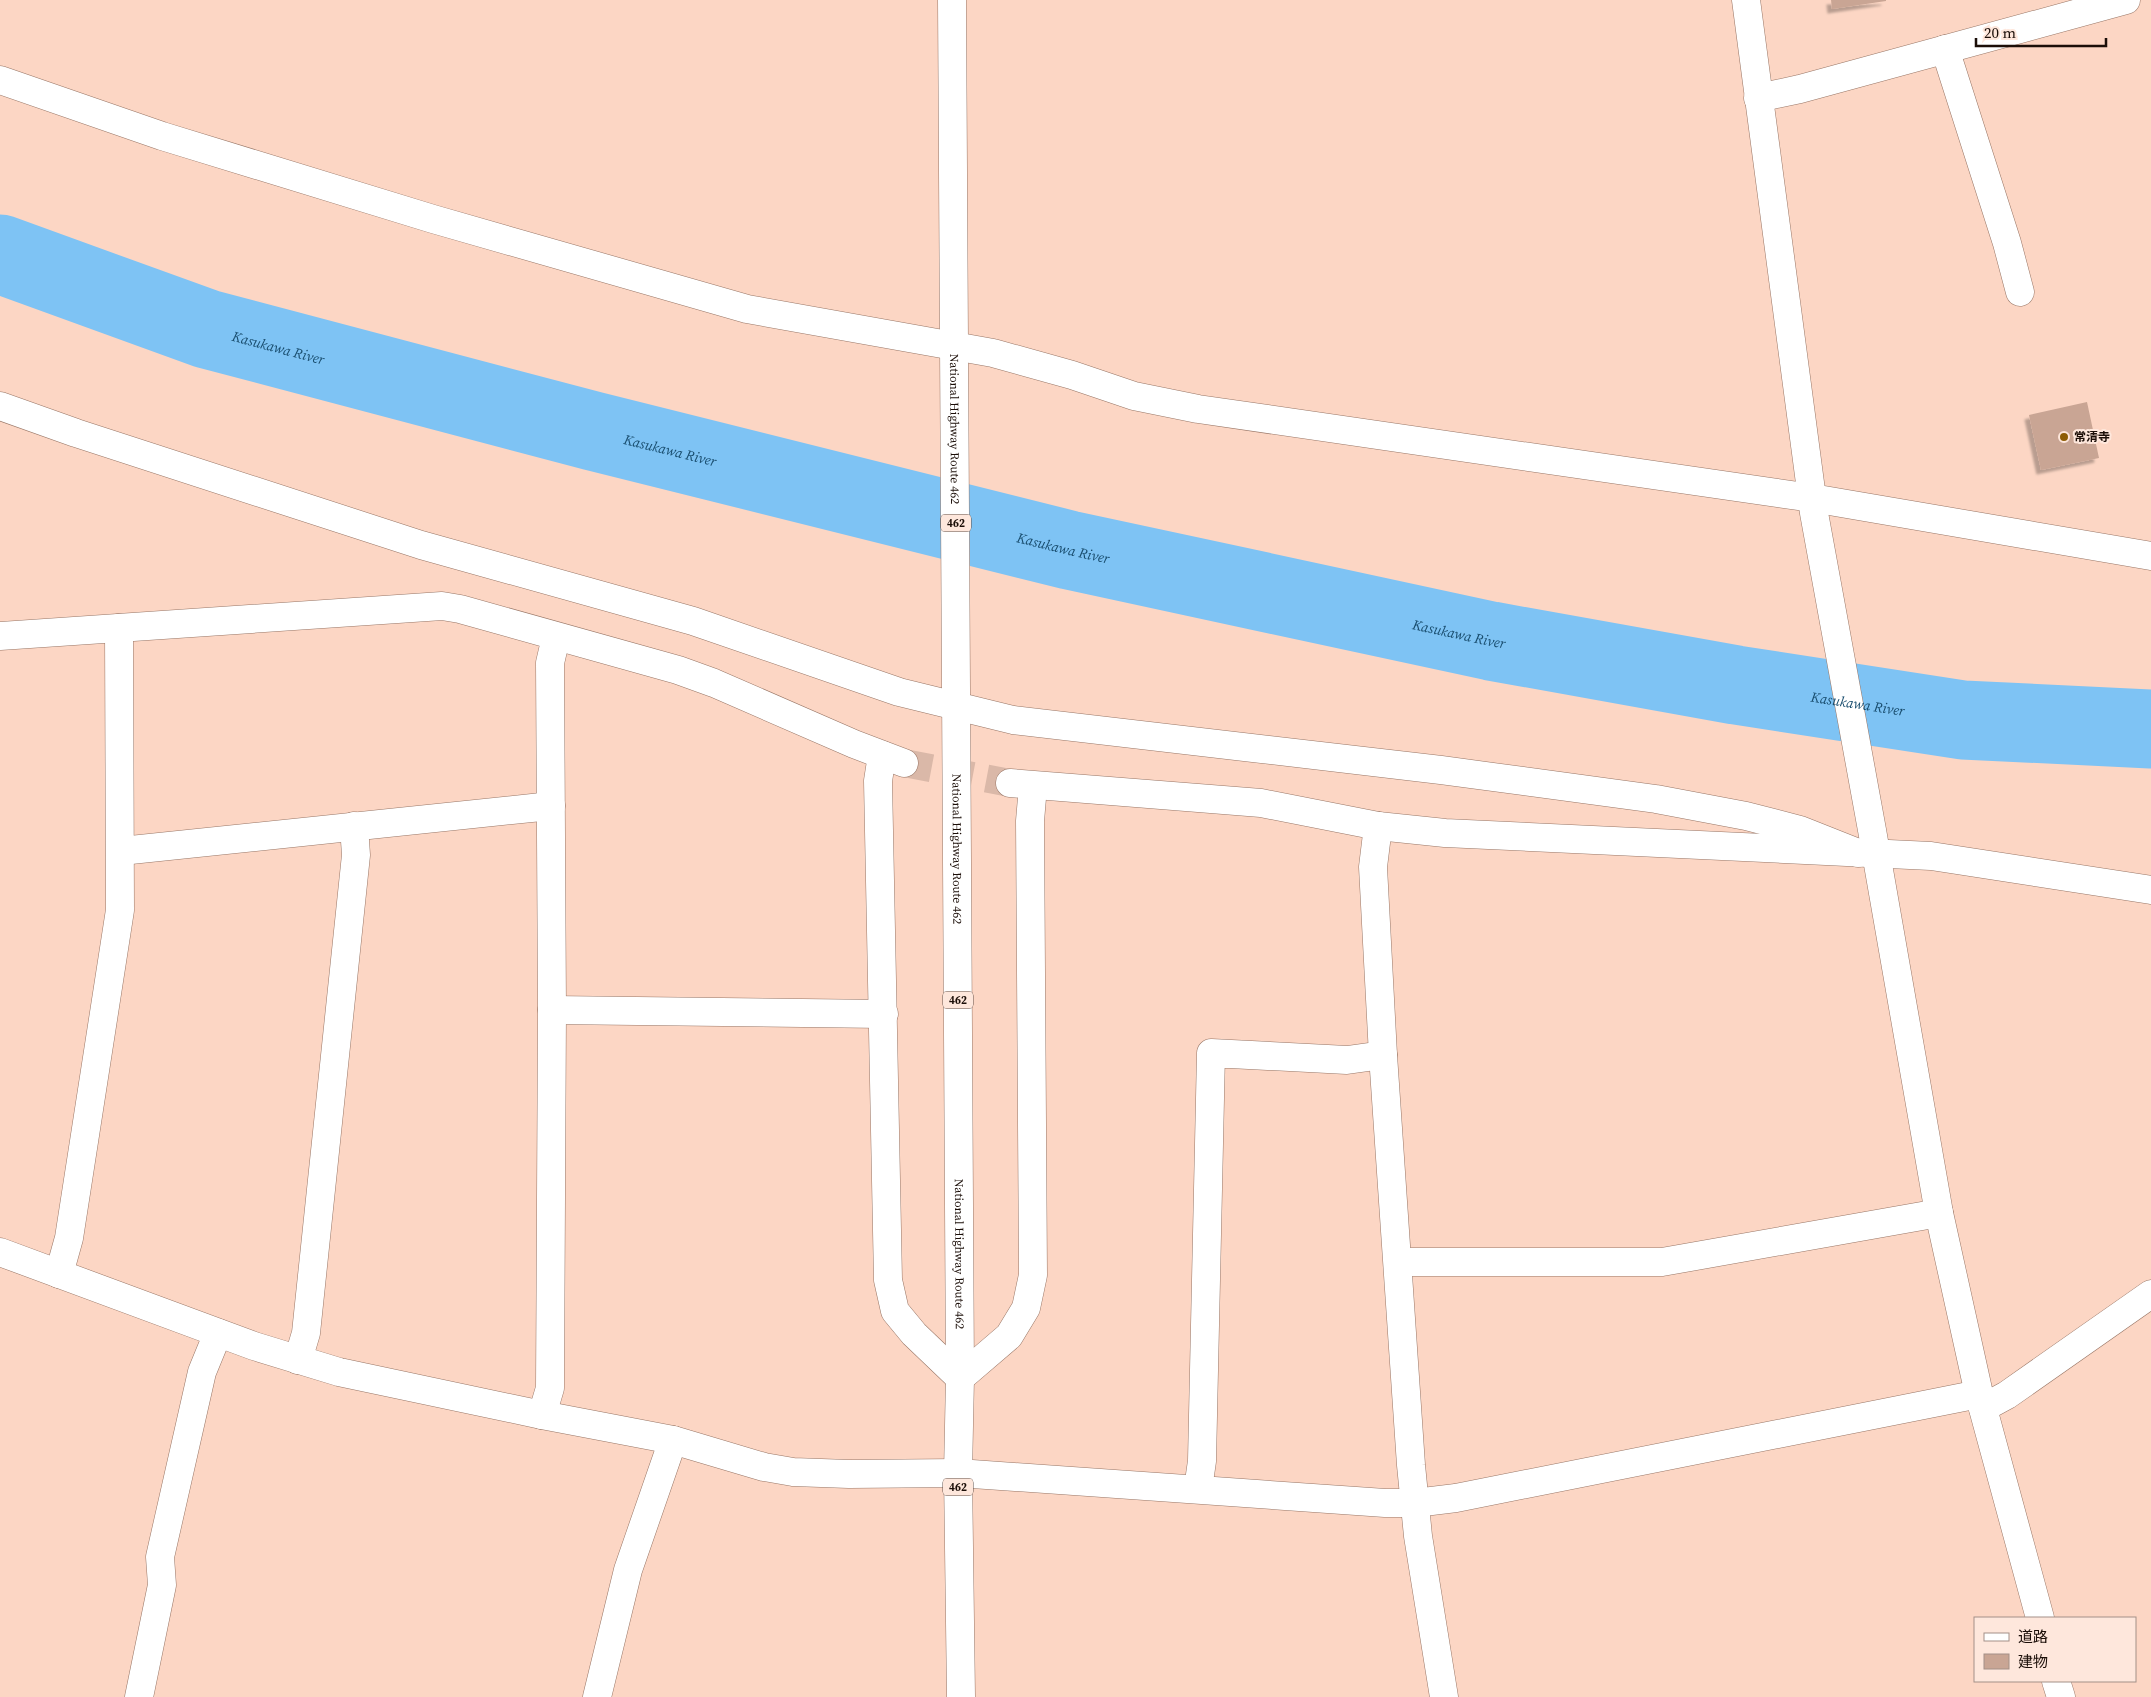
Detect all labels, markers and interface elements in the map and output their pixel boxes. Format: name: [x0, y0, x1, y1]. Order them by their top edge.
scale bar: [1976, 15, 2106, 47]
text: 20 m: [1984, 22, 2016, 43]
water label: Kasukawa River: [229, 326, 327, 370]
street label: National Highway Route 462: [946, 354, 963, 504]
water label: Kasukawa River: [621, 429, 719, 472]
place label: 常清寺: [2074, 429, 2110, 445]
marker: 常清寺: [2058, 431, 2070, 443]
road number: 462: [941, 514, 971, 532]
water label: Kasukawa River: [1014, 527, 1112, 569]
water label: Kasukawa River: [1410, 614, 1507, 653]
water label: Kasukawa River: [1809, 687, 1907, 721]
street label: National Highway Route 462: [948, 774, 965, 924]
road number: 462: [943, 992, 973, 1008]
street label: National Highway Route 462: [951, 1179, 968, 1329]
road number: 462: [943, 1478, 973, 1495]
legend: [1974, 1617, 2136, 1682]
text: 道路: [2018, 1626, 2048, 1647]
text: 建物: [2018, 1651, 2048, 1672]

